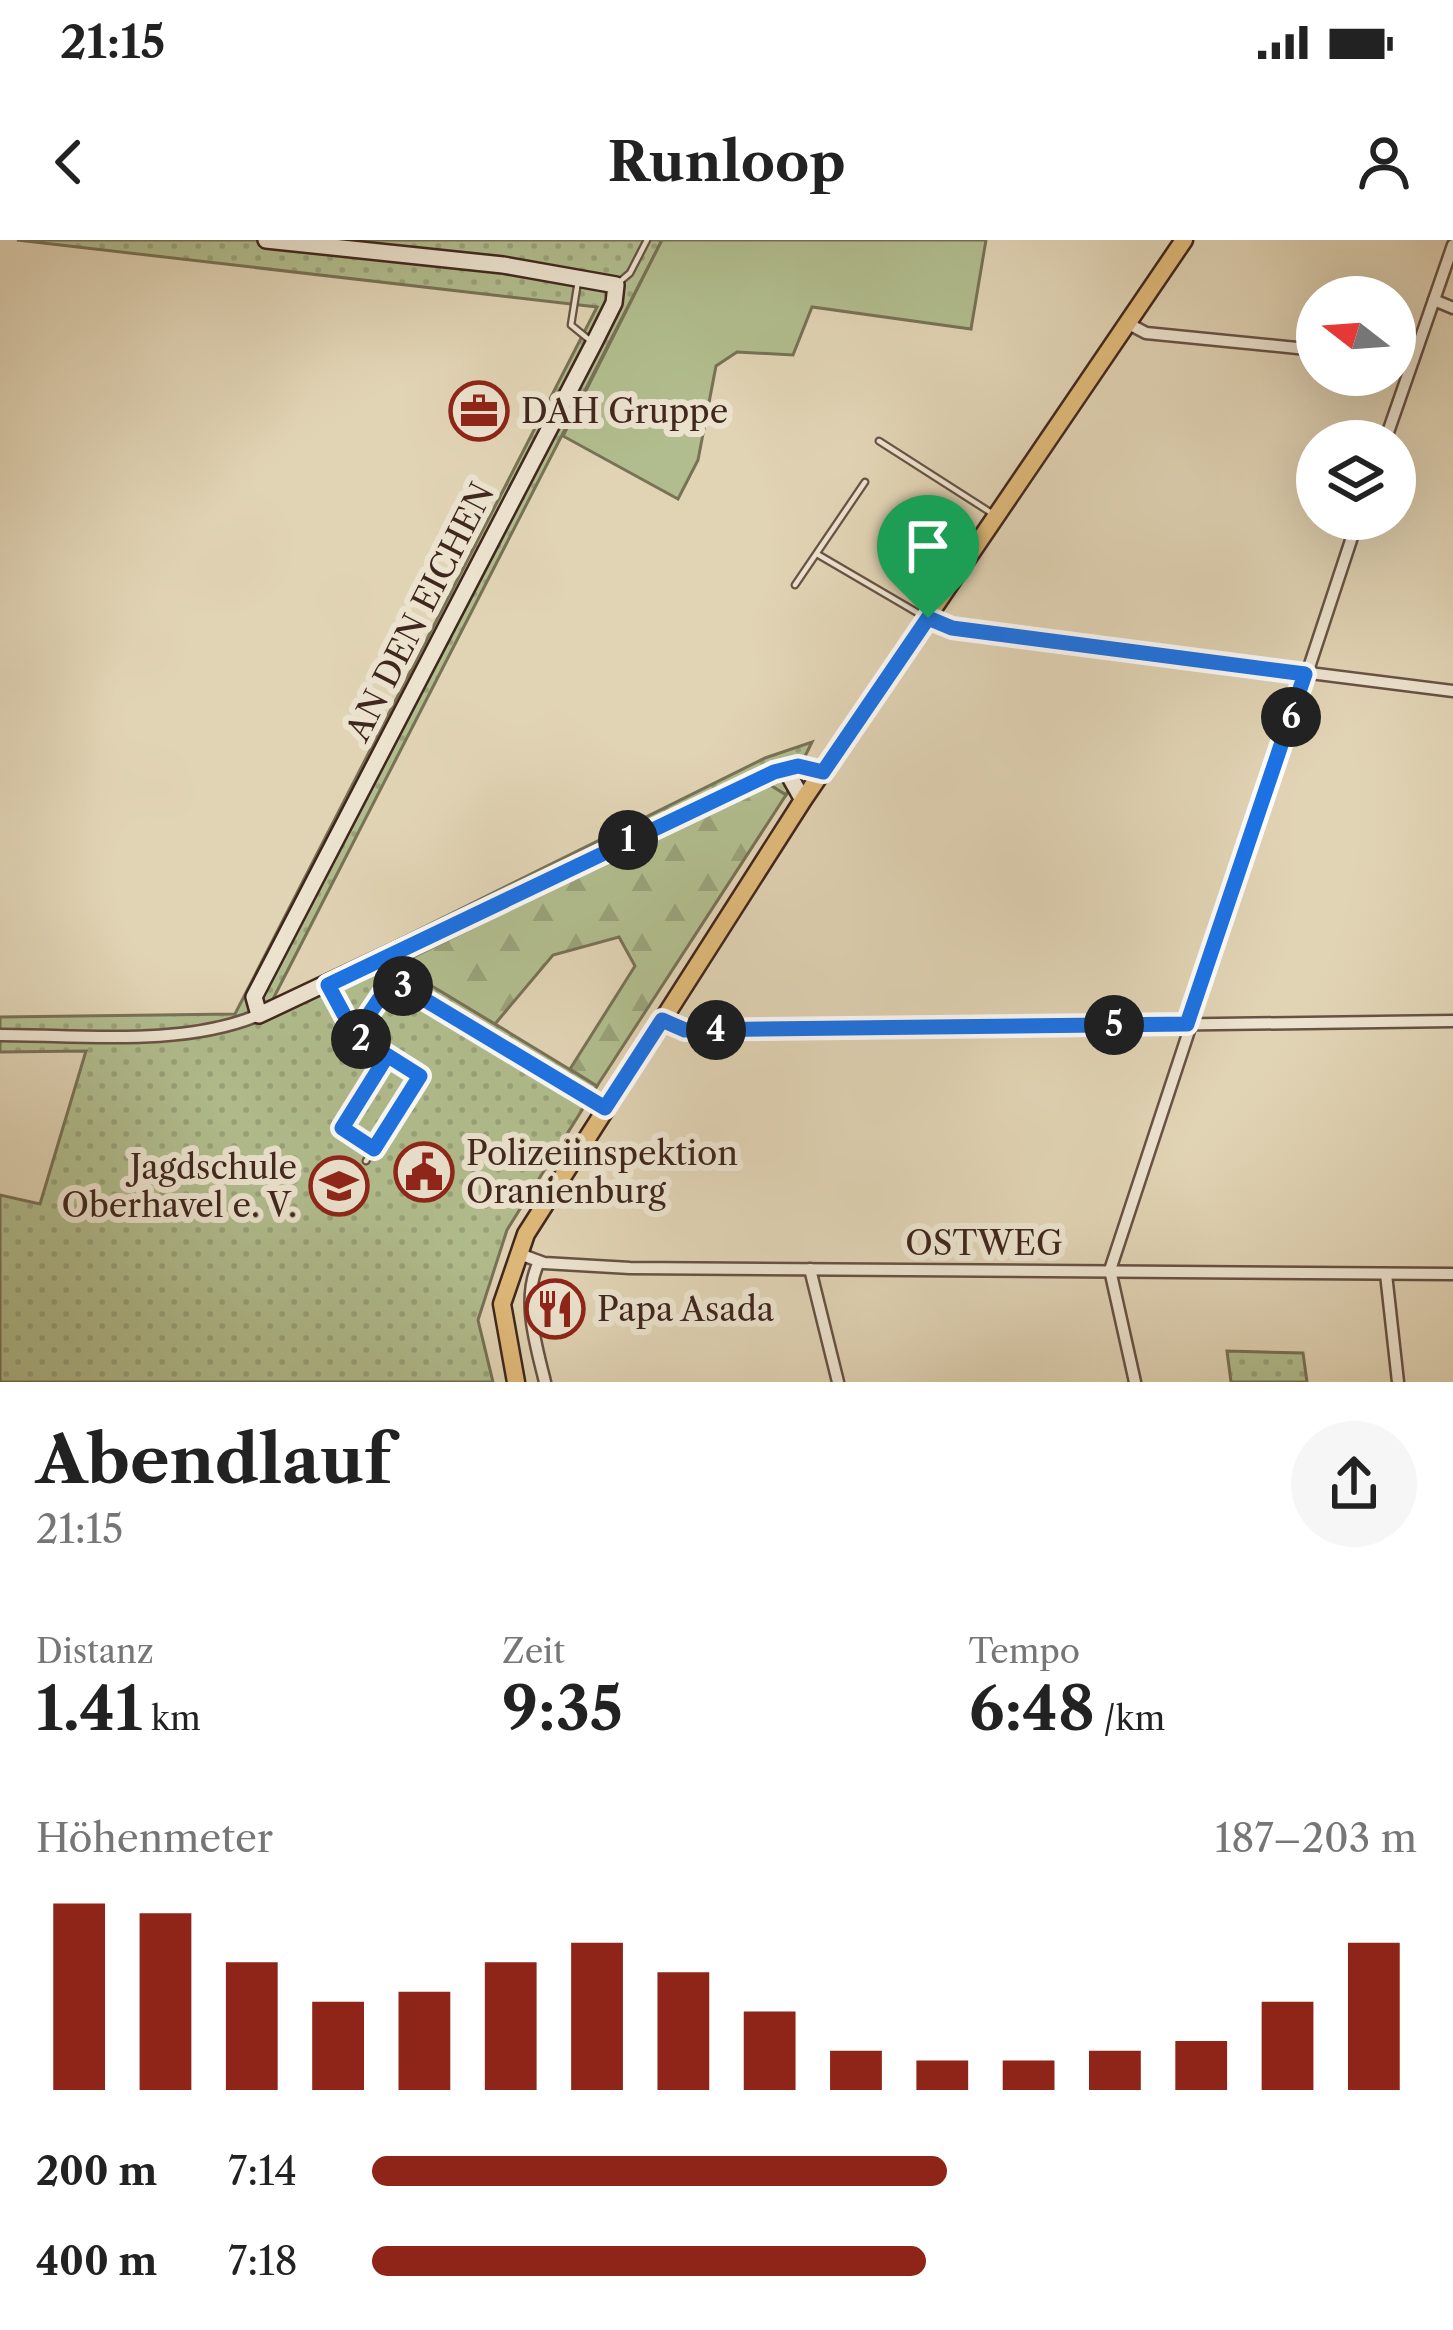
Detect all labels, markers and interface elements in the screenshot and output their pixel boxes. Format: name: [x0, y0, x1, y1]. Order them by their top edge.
text: 21:15: [60, 14, 165, 70]
icon: back: [36, 129, 102, 195]
text: Runloop: [607, 129, 846, 195]
icon: person: [1351, 129, 1417, 195]
north arrow: [1296, 276, 1416, 396]
map controls: [1296, 276, 1416, 540]
office icon: DAH Gruppe: [448, 380, 510, 442]
place label: DAH Gruppe: [521, 391, 728, 432]
button: layers: [1296, 420, 1416, 540]
street label: AN DEN EICHEN: [337, 476, 503, 749]
pin: [877, 495, 979, 618]
icon: arrive: [895, 513, 961, 579]
pin: 6: [1261, 687, 1321, 747]
text: 6: [1281, 696, 1301, 737]
pin: 1: [598, 810, 658, 870]
text: 1: [621, 819, 635, 860]
pin: 3: [373, 956, 433, 1016]
text: 3: [394, 965, 412, 1006]
pin: 5: [1084, 995, 1144, 1055]
pin: 4: [686, 1000, 746, 1060]
text: 5: [1105, 1004, 1123, 1045]
pin: 2: [331, 1009, 391, 1069]
text: 4: [706, 1009, 726, 1050]
text: 2: [351, 1018, 371, 1059]
place label: Polizeiinspektion Oranienburg: [466, 1133, 738, 1212]
public building icon: Polizeiinspektion Oranienburg: [393, 1141, 455, 1203]
place label: Jagdschule Oberhavel e. V.: [61, 1147, 297, 1226]
school or university icon: Jagdschule Oberhavel e. V.: [308, 1155, 370, 1217]
street label: OSTWEG: [905, 1223, 1063, 1264]
restaurant icon: Papa Asada: [524, 1278, 586, 1340]
place label: Papa Asada: [597, 1289, 775, 1330]
text: Abendlauf: [36, 1419, 391, 1500]
button: share: [1291, 1421, 1417, 1547]
text: 21:15: [36, 1505, 123, 1553]
text: Distanz: [36, 1631, 154, 1672]
text: Zeit: [502, 1631, 565, 1672]
text: Tempo: [969, 1631, 1080, 1672]
text: 1.41: [36, 1672, 142, 1746]
text: 9:35: [502, 1672, 623, 1746]
text: 6:48: [969, 1672, 1095, 1746]
text: km: [142, 1698, 201, 1739]
text: /km: [1095, 1698, 1165, 1739]
text: Höhenmeter: [36, 1814, 273, 1862]
text: 187–203 m: [1215, 1814, 1417, 1862]
text: 200 m: [36, 2147, 157, 2195]
text: 7:14: [228, 2147, 297, 2195]
text: 400 m: [36, 2237, 157, 2285]
text: 7:18: [228, 2237, 298, 2285]

